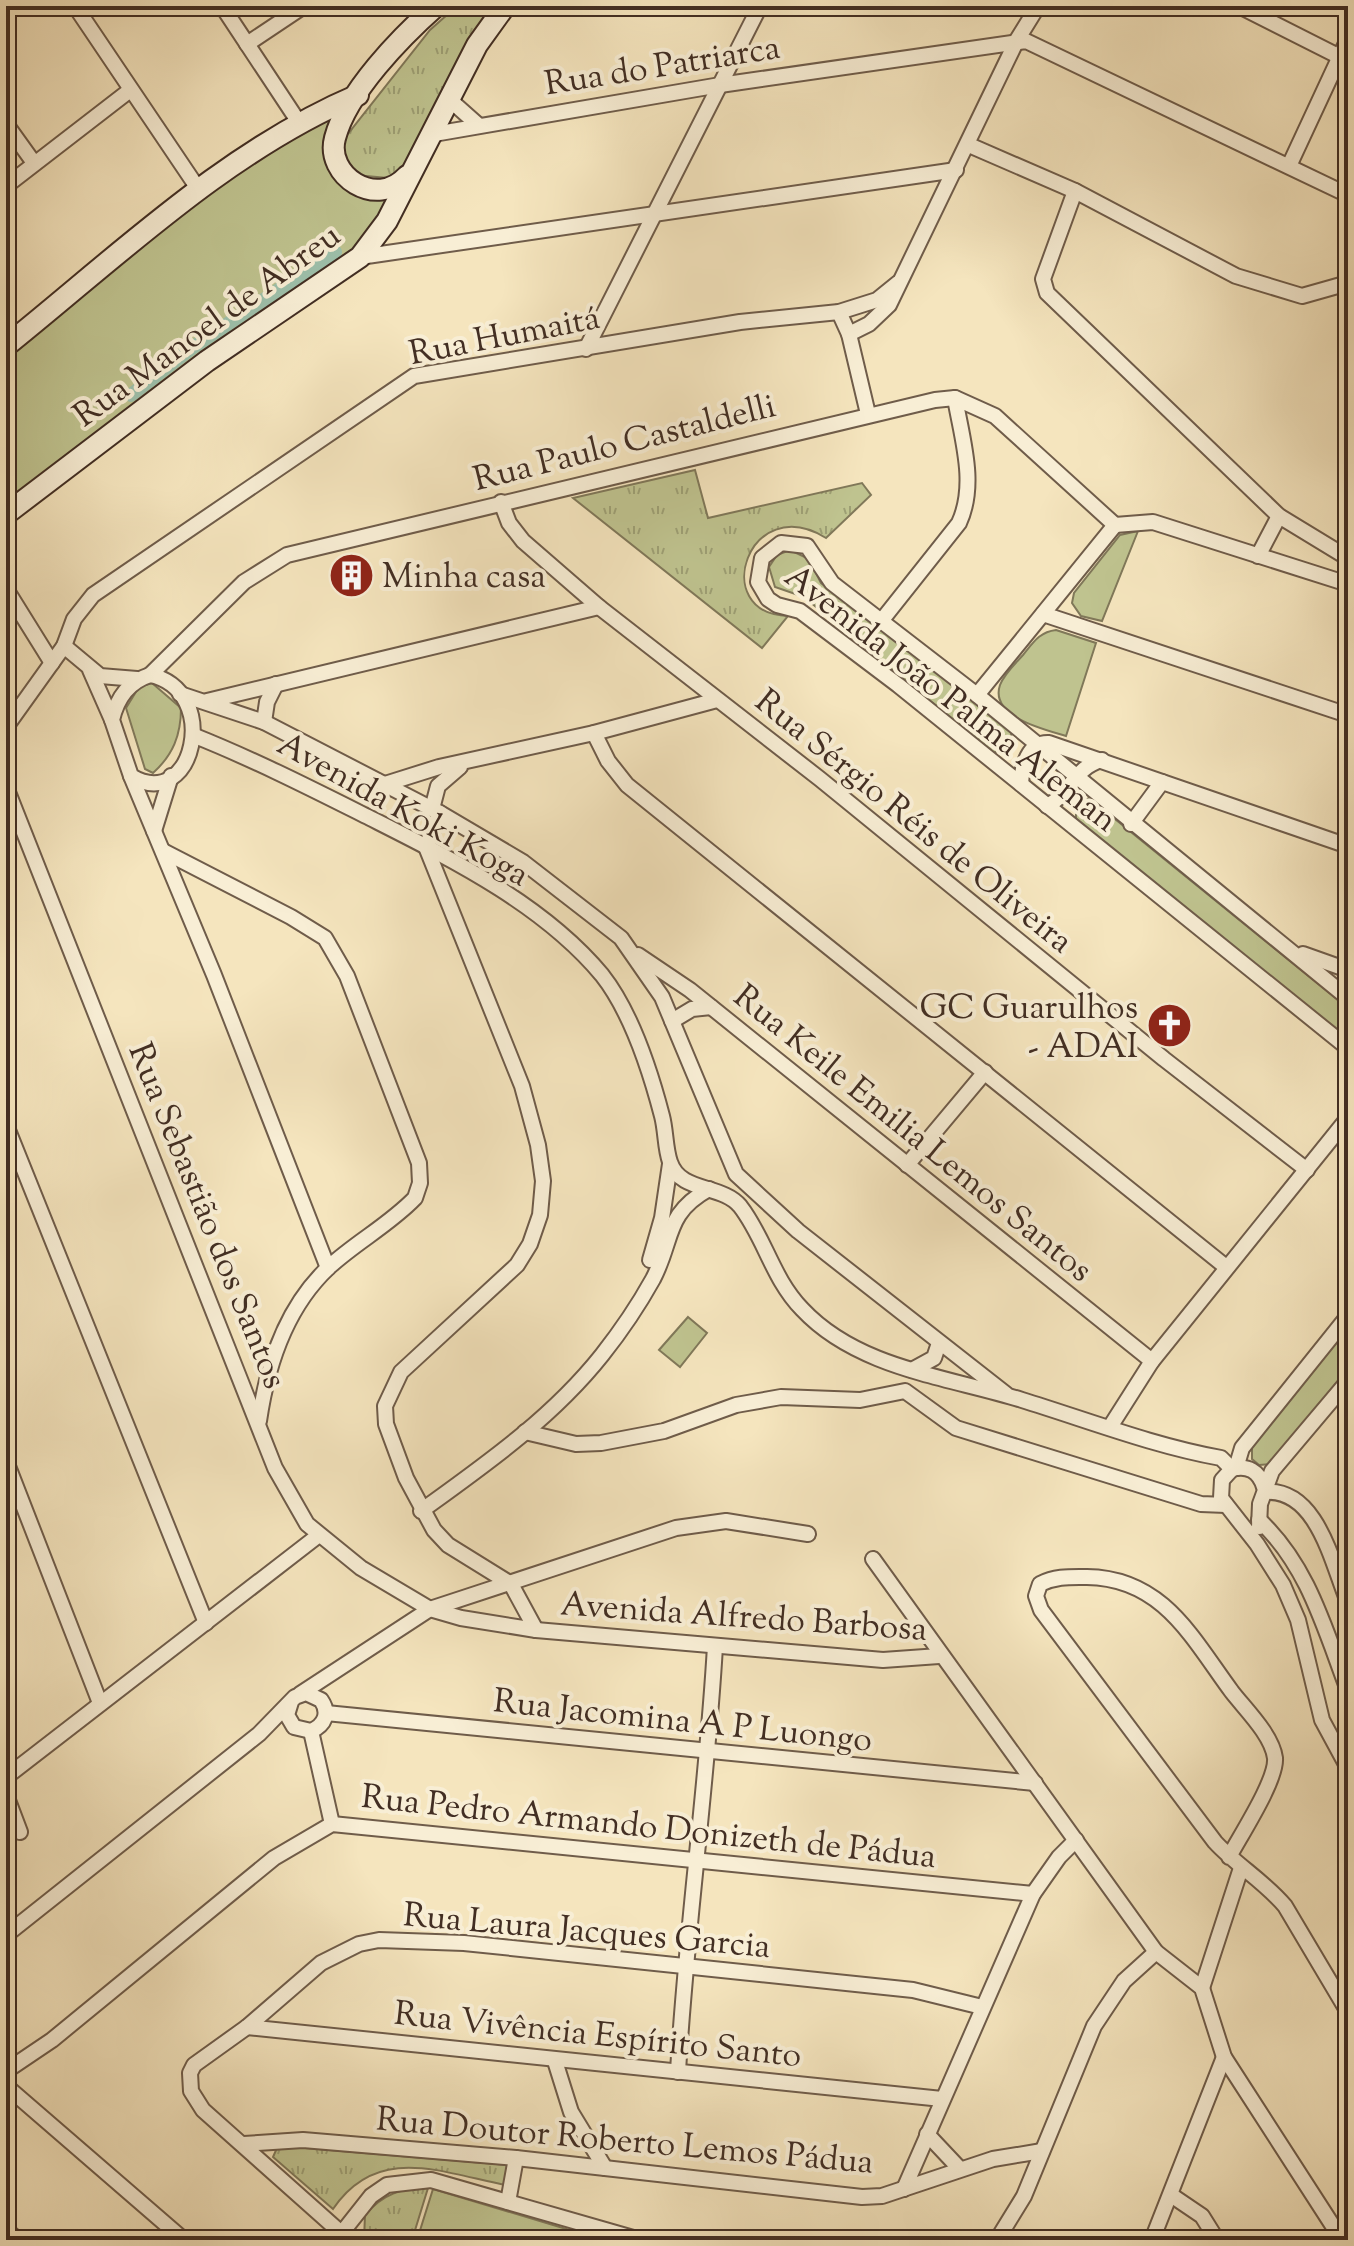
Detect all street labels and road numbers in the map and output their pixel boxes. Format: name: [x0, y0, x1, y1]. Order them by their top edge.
street label: Rua do Patriarca: [541, 25, 784, 110]
street label: Rua Manoel de Abreu: [64, 213, 352, 441]
street label: Rua Humaitá: [405, 295, 604, 380]
street label: Rua Paulo Castaldelli: [469, 383, 781, 506]
street label: Avenida João Palma Aleman: [773, 554, 1127, 846]
street label: Rua Sérgio Réis de Oliveira: [743, 679, 1082, 967]
street label: Avenida Koki Koga: [268, 721, 537, 901]
street label: Rua Keile Emilia Lemos Santos: [722, 974, 1102, 1295]
street label: Rua Sebastião dos Santos: [114, 1036, 298, 1397]
street label: Avenida Alfredo Barbosa: [559, 1581, 929, 1656]
street label: Rua Jacomina A P Luongo: [491, 1678, 874, 1767]
street label: Rua Pedro Armando Donizeth de Pádua: [359, 1774, 938, 1883]
street label: Rua Laura Jacques Garcia: [401, 1892, 772, 1973]
street label: Rua Vivência Espírito Santo: [392, 1991, 804, 2082]
street label: Rua Doutor Roberto Lemos Pádua: [374, 2096, 875, 2189]

